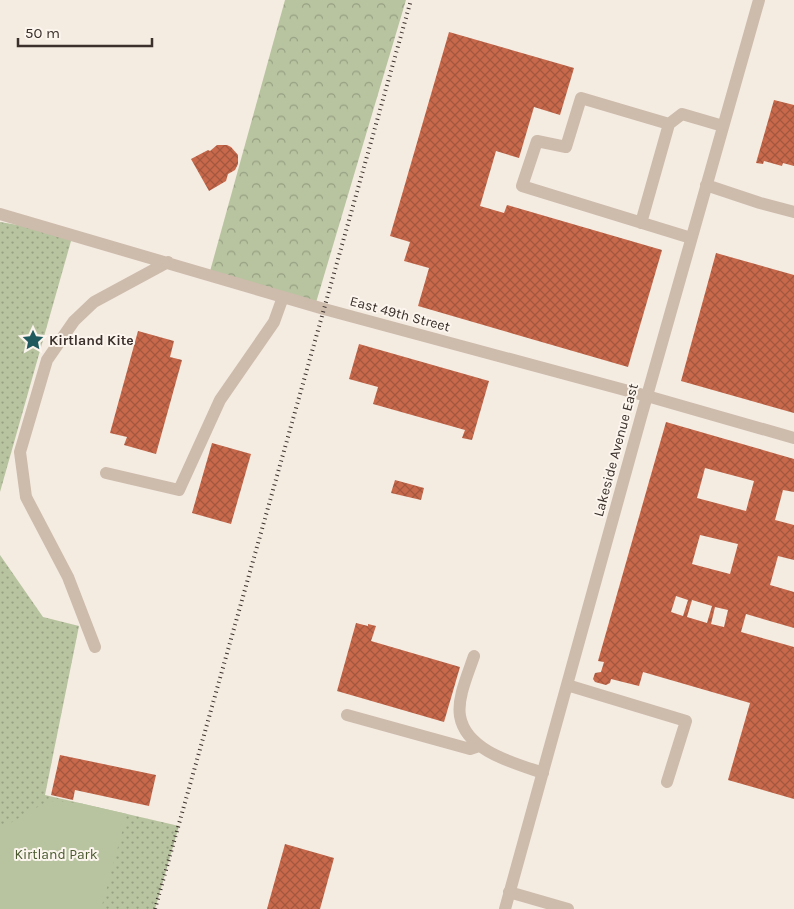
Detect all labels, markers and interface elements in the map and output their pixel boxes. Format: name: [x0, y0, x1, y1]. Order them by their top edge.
scale bar: [18, 15, 151, 47]
text: 50 m: [25, 24, 60, 42]
street label: East 49th Street: [348, 292, 452, 336]
place icon: Kirtland Kite: [20, 327, 46, 353]
place label: Kirtland Kite: [49, 332, 134, 349]
street label: Lakeside Avenue East: [590, 382, 642, 518]
park label: Kirtland Park: [14, 846, 98, 863]

